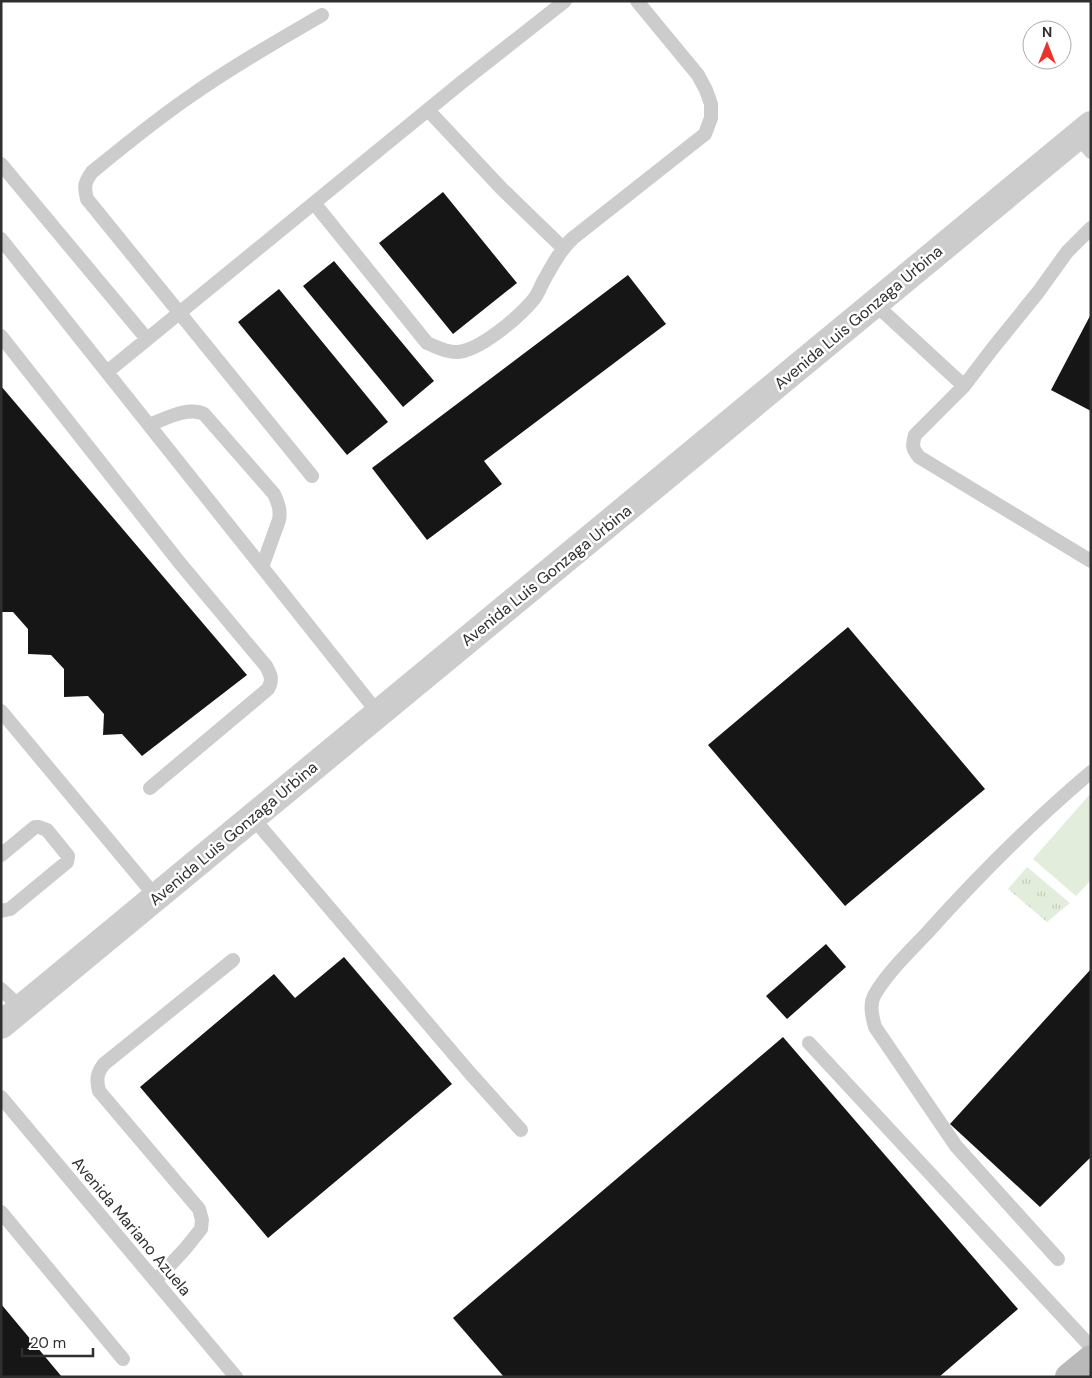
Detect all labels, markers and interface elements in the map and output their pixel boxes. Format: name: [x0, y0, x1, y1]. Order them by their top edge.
north arrow: [1022, 20, 1072, 70]
text: N: [1042, 23, 1052, 41]
street label: Avenida Luis Gonzaga Urbina: [770, 241, 947, 394]
street label: Avenida Luis Gonzaga Urbina: [457, 500, 636, 651]
street label: Avenida Luis Gonzaga Urbina: [145, 757, 322, 910]
street label: Avenida Mariano Azuela: [67, 1153, 196, 1300]
scale bar: [22, 1326, 94, 1358]
text: 20 m: [30, 1333, 66, 1353]

